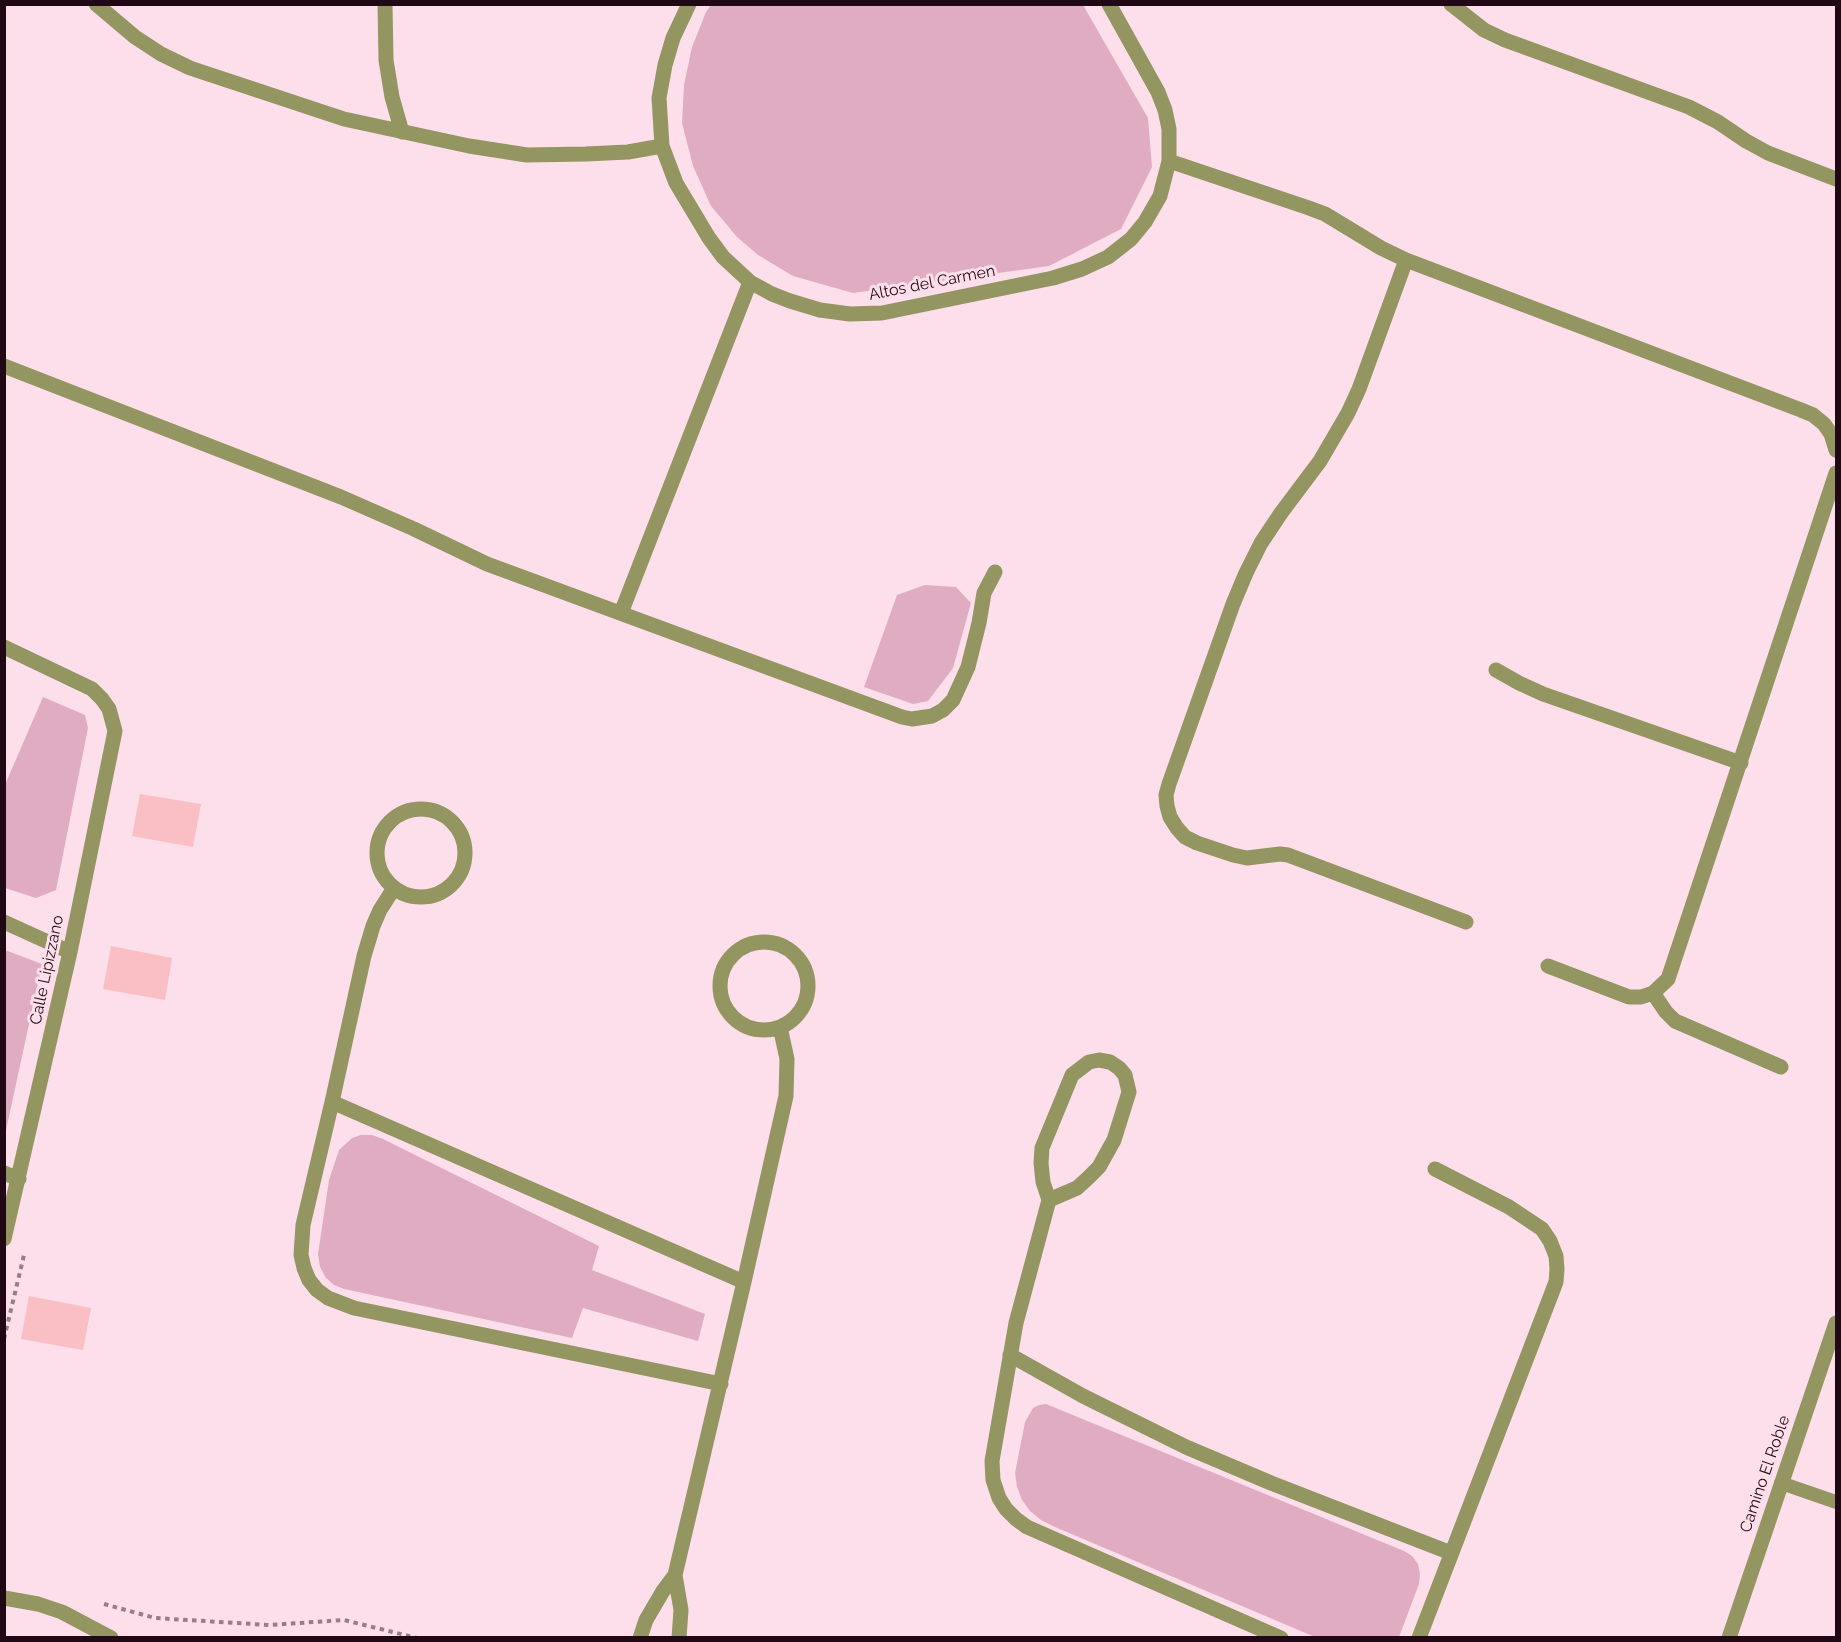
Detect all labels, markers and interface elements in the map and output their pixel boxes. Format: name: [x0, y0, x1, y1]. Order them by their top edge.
street label: Altos del Carmen: [867, 261, 997, 305]
street label: Calle Lipizzano: [26, 914, 68, 1026]
street label: Camino El Roble: [1736, 1413, 1794, 1535]

